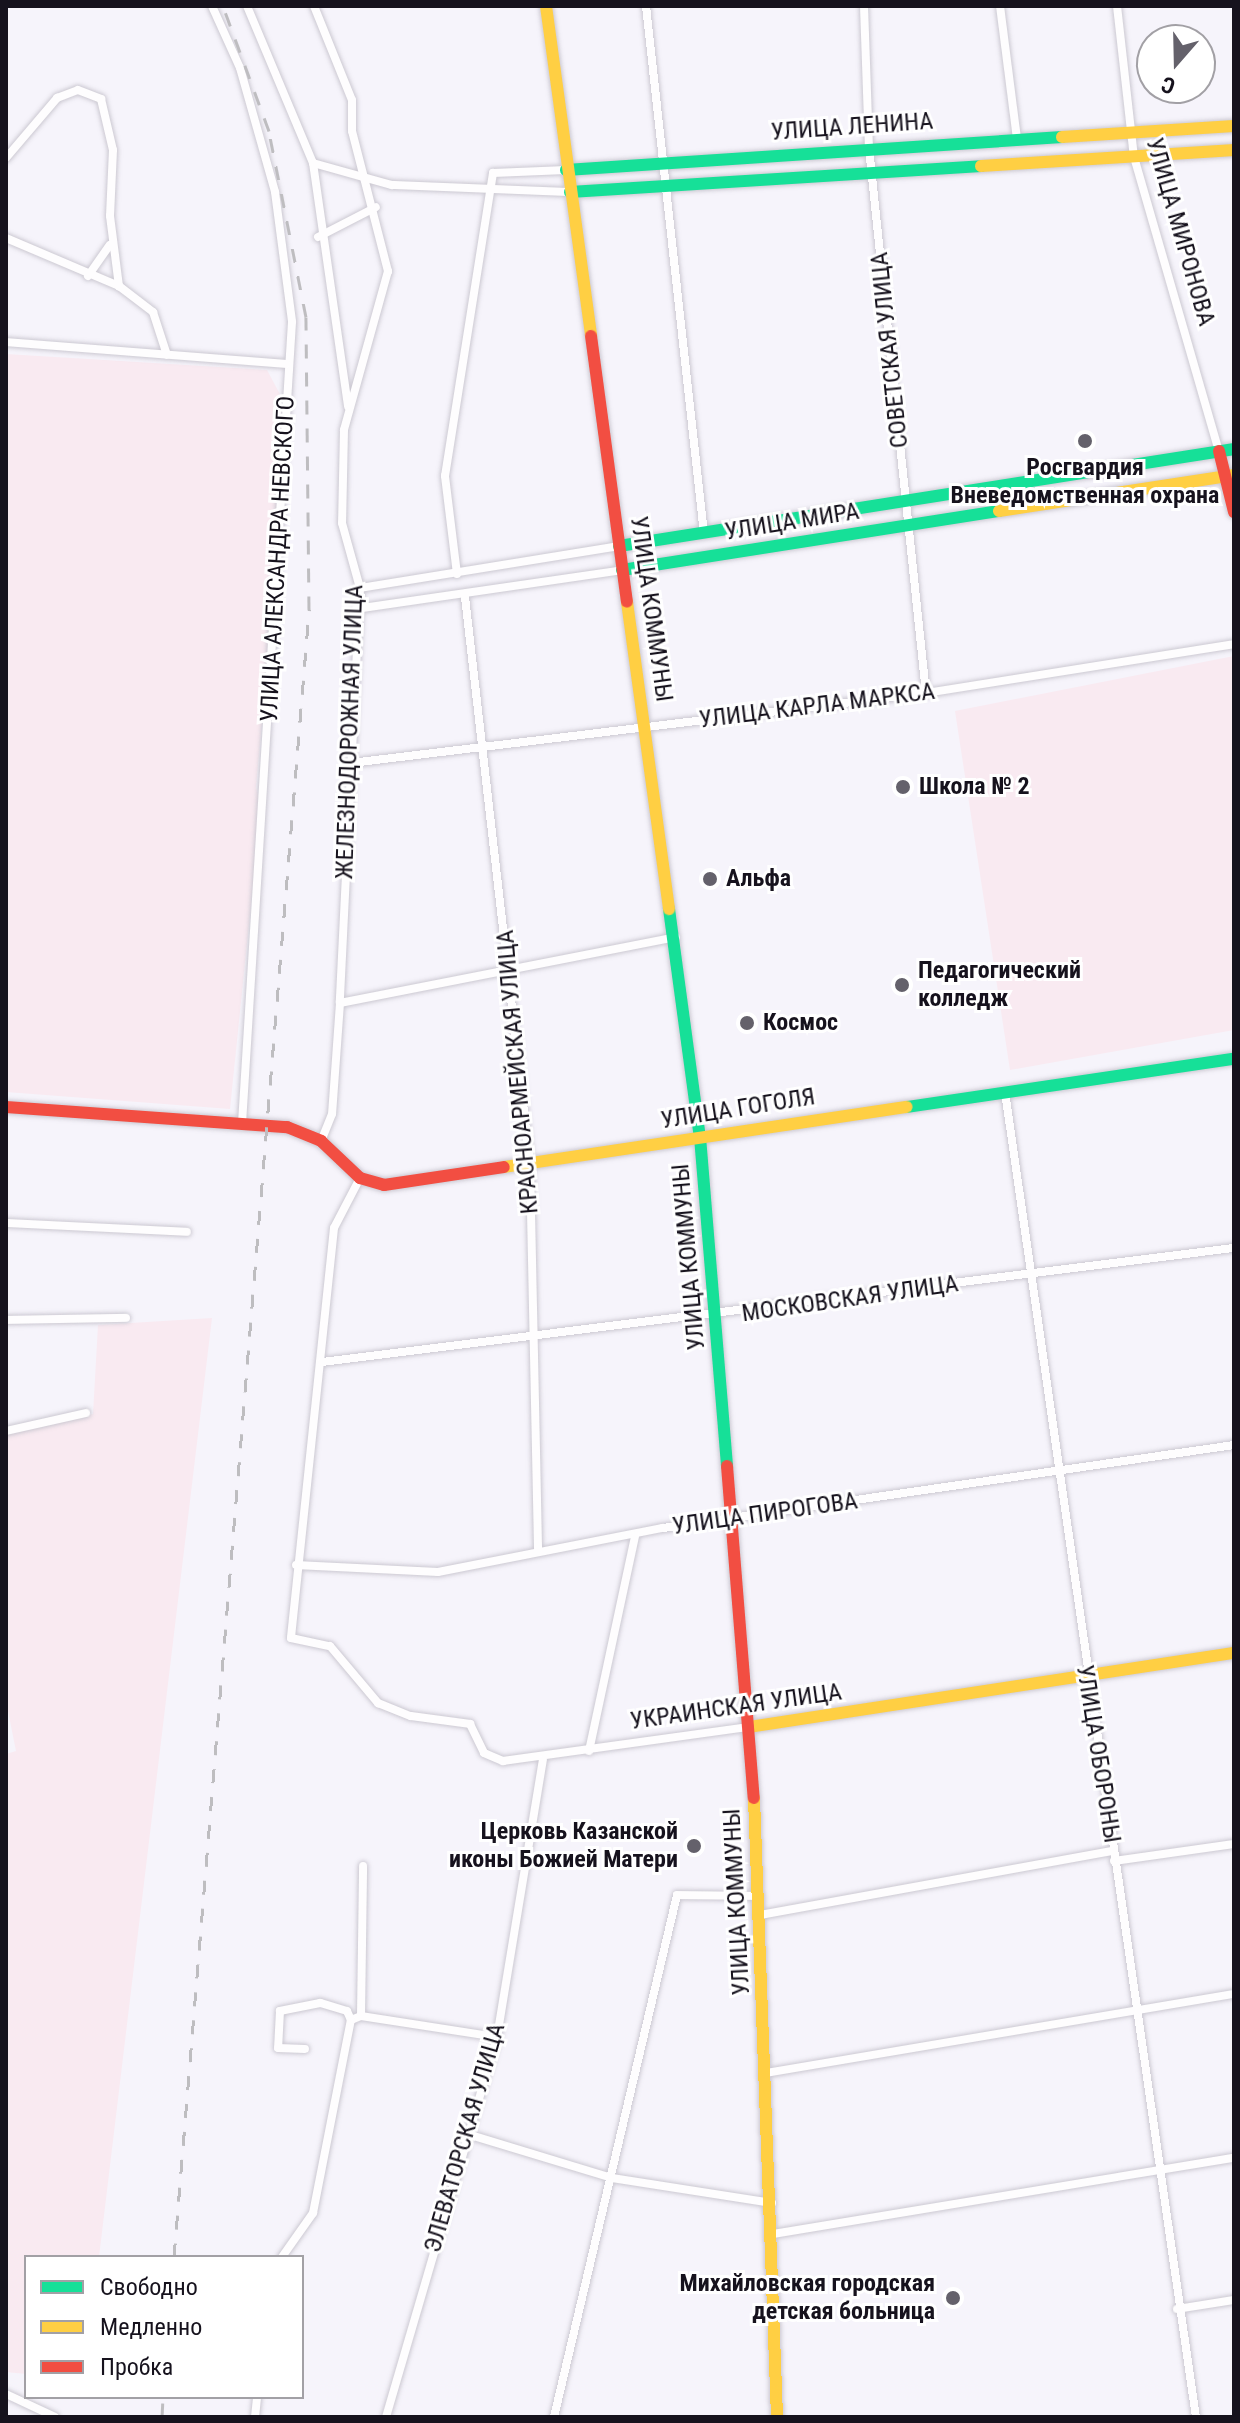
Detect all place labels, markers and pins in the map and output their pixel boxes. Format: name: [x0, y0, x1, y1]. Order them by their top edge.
marker: Росгвардия Вневедомственная охрана: [1076, 432, 1094, 450]
place label: Росгвардия Вневедомственная охрана: [951, 454, 1219, 510]
place label: Школа № 2: [919, 773, 1030, 801]
marker: Школа № 2: [894, 778, 912, 796]
place label: Альфа: [726, 865, 791, 893]
marker: Альфа: [701, 870, 719, 888]
place label: Педагогический колледж: [918, 957, 1081, 1013]
marker: Педагогический колледж: [893, 976, 911, 994]
place label: Космос: [763, 1009, 838, 1037]
marker: Космос: [738, 1014, 756, 1032]
place label: Церковь Казанской иконы Божией Матери: [449, 1818, 678, 1874]
marker: Церковь Казанской иконы Божией Матери: [685, 1837, 703, 1855]
place label: Михайловская городская детская больница: [680, 2270, 935, 2326]
marker: Михайловская городская детская больница: [942, 2287, 964, 2309]

